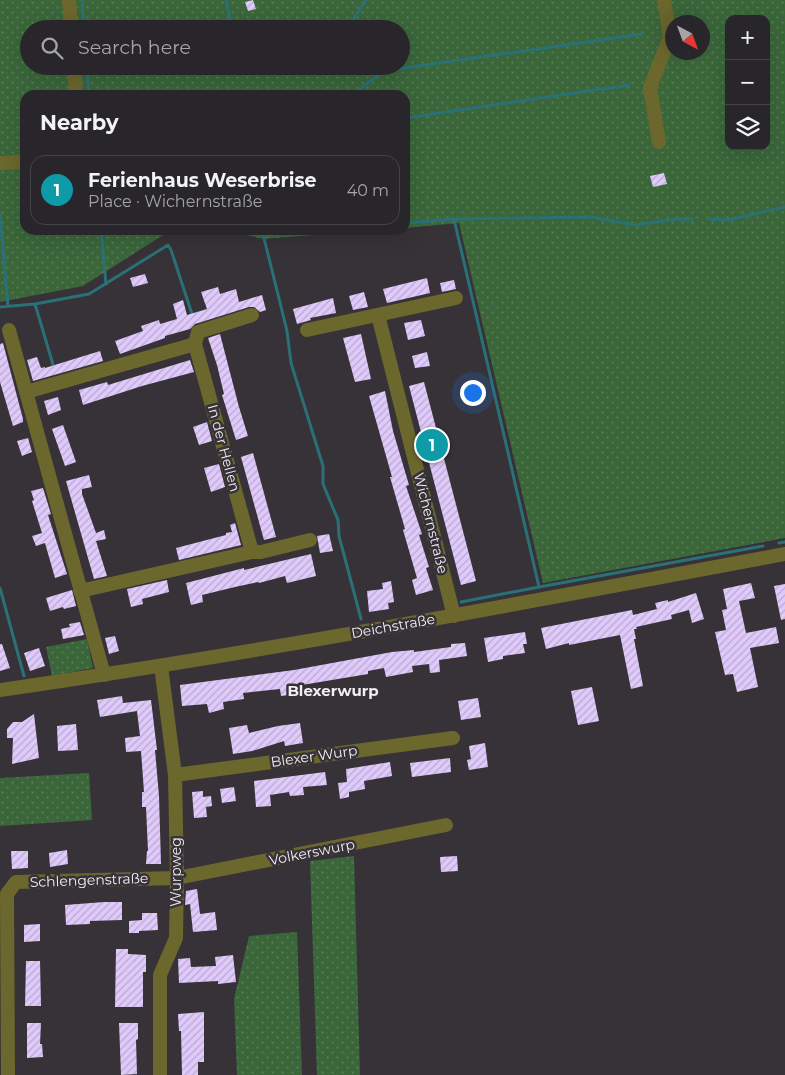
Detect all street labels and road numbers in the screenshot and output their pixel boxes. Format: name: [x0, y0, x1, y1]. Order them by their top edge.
street label: In der Hellen: [204, 402, 244, 494]
street label: Wichernstraße: [410, 471, 452, 575]
street label: Deichstraße: [350, 610, 436, 642]
street label: Blexer Wurp: [270, 741, 358, 771]
street label: Volkerswurp: [268, 835, 356, 869]
street label: Wurpweg: [167, 837, 185, 907]
street label: Schlengenstraße: [29, 869, 149, 891]

